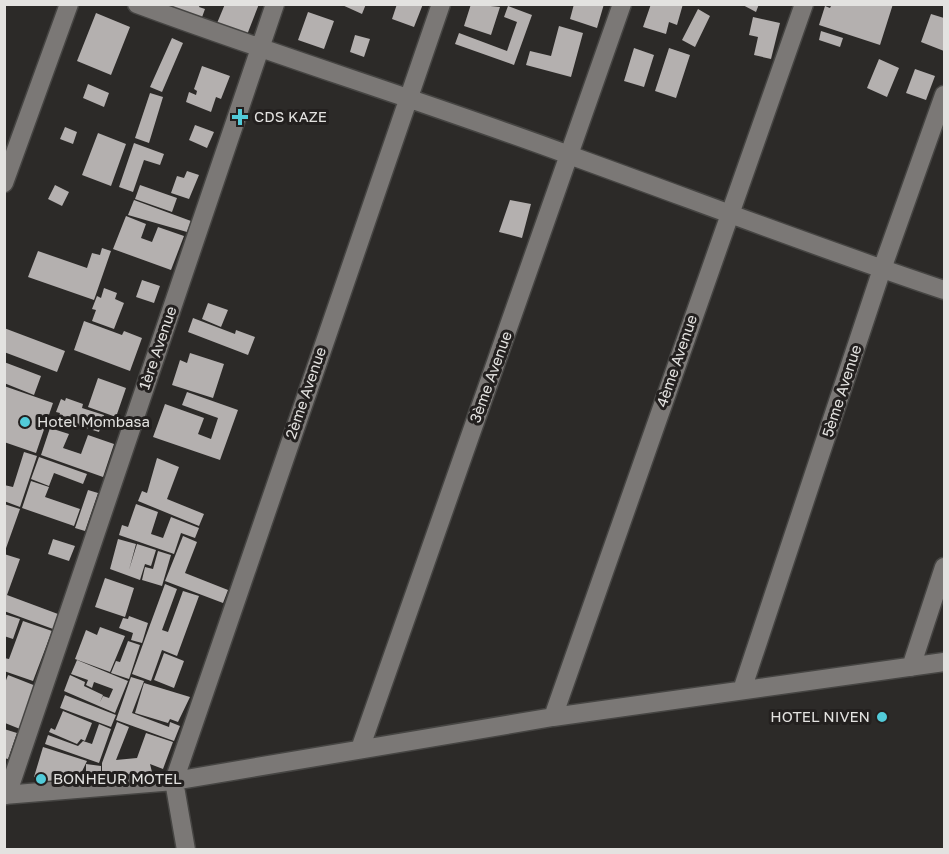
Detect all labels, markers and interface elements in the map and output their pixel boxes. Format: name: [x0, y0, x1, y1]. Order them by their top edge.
place label: CDS KAZE: [254, 107, 327, 125]
marker: CDS KAZE: [231, 108, 249, 126]
street label: 1ère Avenue: [134, 303, 180, 392]
street label: 4ème Avenue: [652, 312, 700, 409]
street label: 3ème Avenue: [465, 328, 515, 425]
street label: 5ème Avenue: [818, 342, 865, 439]
street label: 2ème Avenue: [281, 344, 329, 441]
place label: Hotel Mombasa: [37, 412, 150, 430]
marker: Hotel Mombasa: [18, 415, 32, 429]
place label: HOTEL NIVEN: [770, 707, 870, 725]
marker: HOTEL NIVEN: [875, 710, 889, 724]
place label: BONHEUR MOTEL: [53, 769, 182, 787]
marker: BONHEUR MOTEL: [34, 772, 48, 786]

